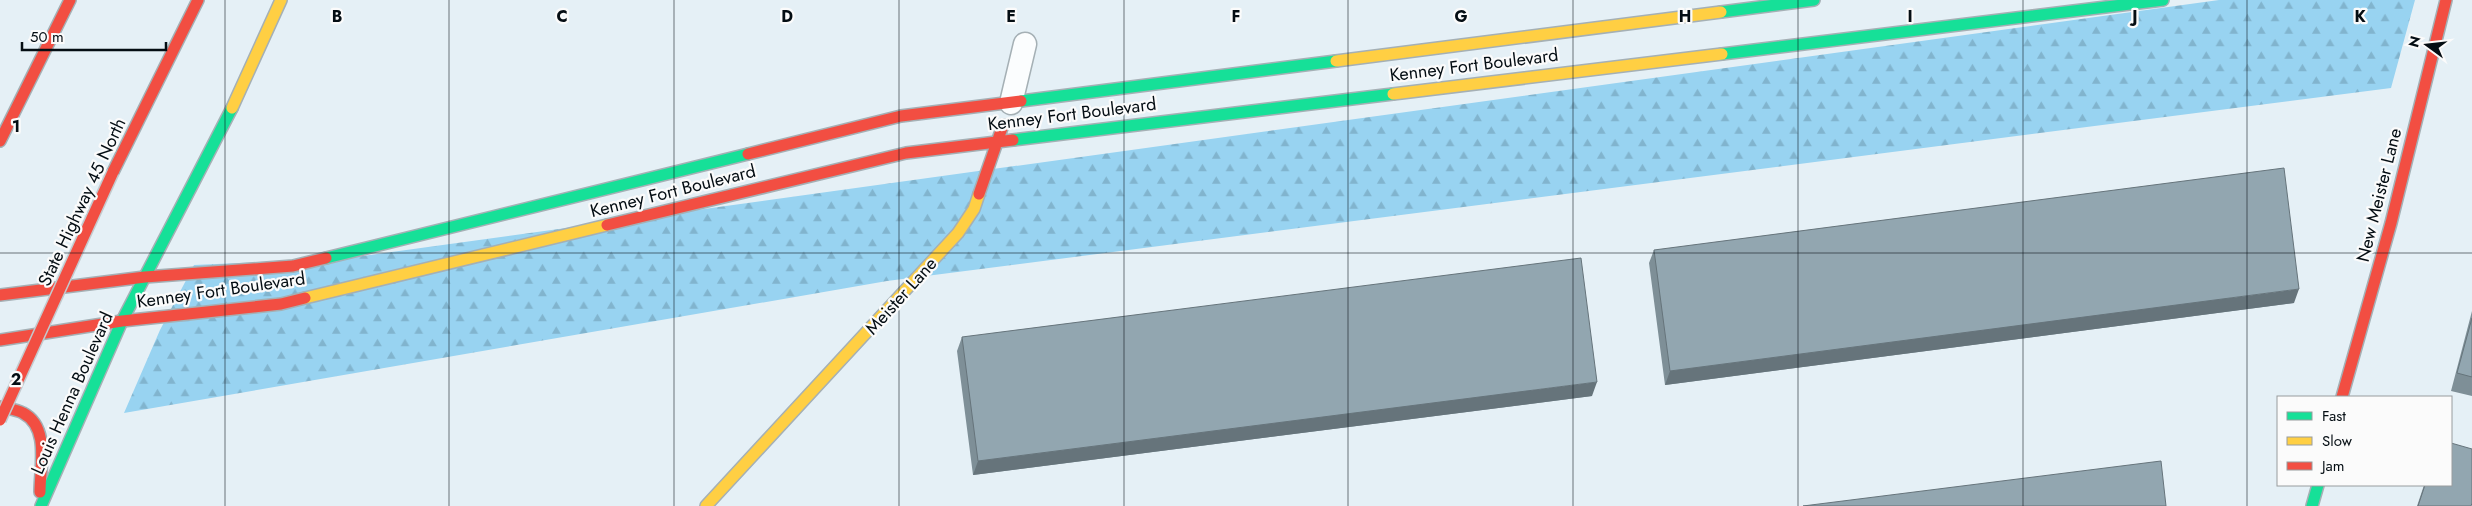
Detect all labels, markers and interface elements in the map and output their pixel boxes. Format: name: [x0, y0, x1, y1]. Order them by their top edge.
text: B: [332, 5, 342, 28]
text: C: [556, 5, 568, 28]
text: D: [781, 5, 793, 28]
text: E: [1006, 5, 1016, 28]
text: F: [1232, 5, 1240, 28]
text: G: [1454, 5, 1468, 28]
text: H: [1679, 5, 1691, 28]
text: I: [1907, 5, 1913, 28]
text: J: [2129, 5, 2138, 28]
text: K: [2354, 5, 2366, 28]
scale bar: [22, 20, 166, 52]
north arrow: [2402, 20, 2452, 70]
text: 50 m: [30, 26, 64, 48]
text: N: [2403, 34, 2426, 50]
street label: Kenney Fort Boulevard: [1388, 42, 1560, 88]
street label: Kenney Fort Boulevard: [986, 91, 1158, 137]
street label: State Highway 45 North: [32, 114, 132, 290]
text: 1: [12, 115, 20, 138]
street label: New Meister Lane: [2350, 125, 2408, 265]
street label: Kenney Fort Boulevard: [587, 158, 759, 224]
street label: Meister Lane: [859, 251, 943, 341]
street label: Kenney Fort Boulevard: [135, 265, 307, 315]
street label: Louis Henna Boulevard: [24, 308, 120, 478]
text: 2: [11, 368, 21, 391]
legend: [2277, 396, 2452, 486]
text: Fast: [2322, 405, 2346, 427]
text: Slow: [2322, 430, 2353, 452]
text: Jam: [2320, 455, 2345, 477]

